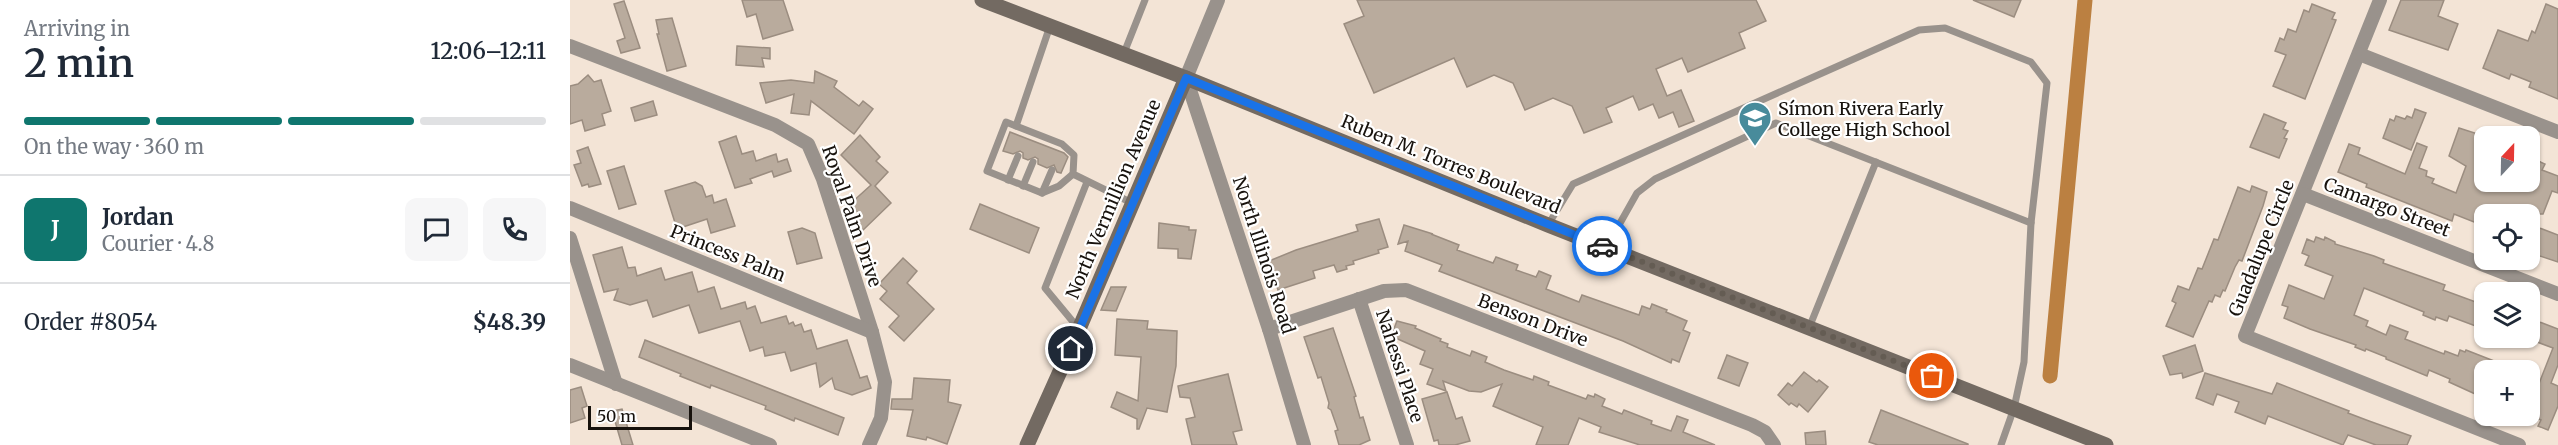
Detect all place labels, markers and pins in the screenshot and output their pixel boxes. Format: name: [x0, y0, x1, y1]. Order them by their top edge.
place label: Símon Rivera Early College High School: [1778, 97, 1951, 141]
school or university icon: Símon Rivera Early College High School: [1737, 100, 1773, 147]
pin: [1045, 323, 1096, 374]
pin: [1906, 350, 1957, 401]

